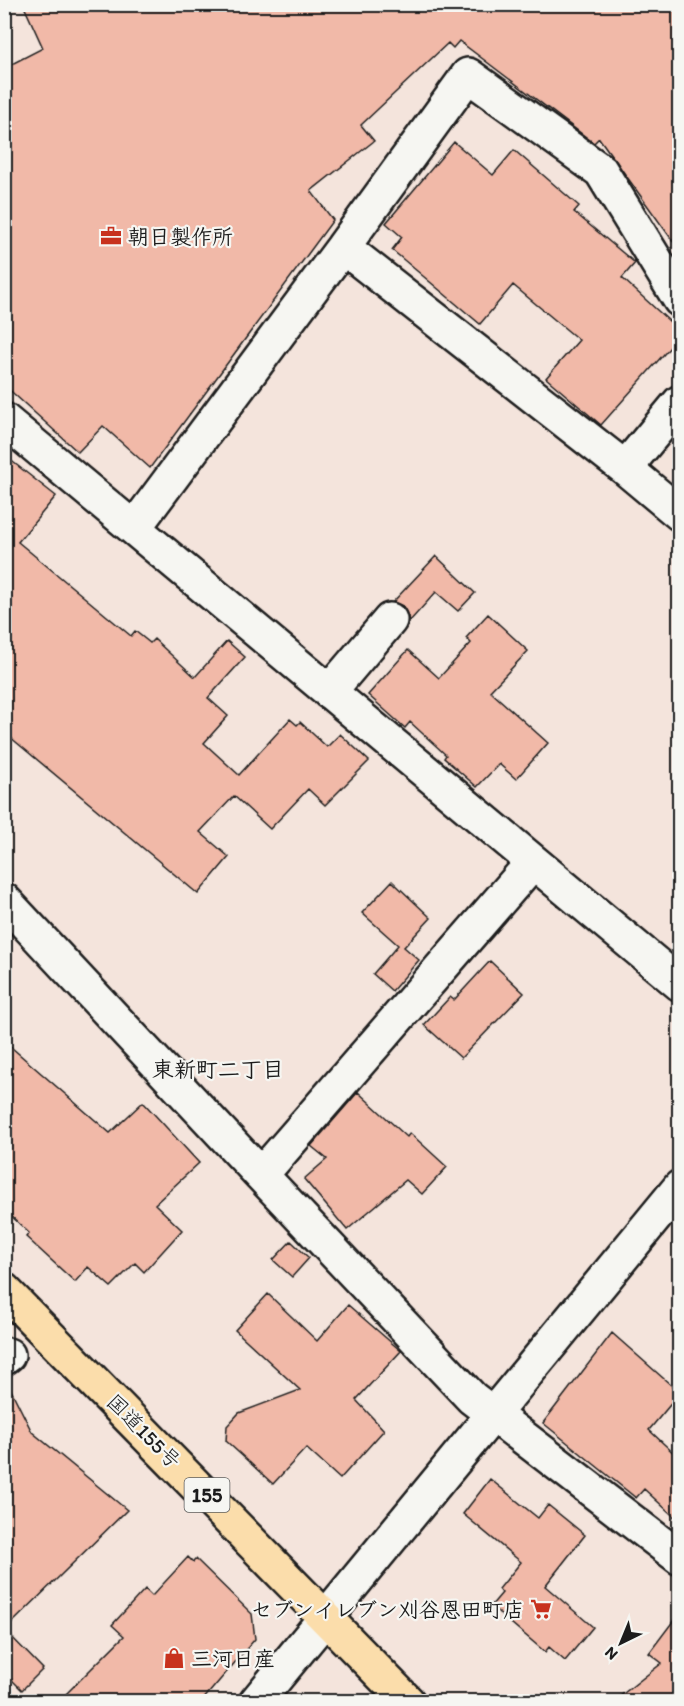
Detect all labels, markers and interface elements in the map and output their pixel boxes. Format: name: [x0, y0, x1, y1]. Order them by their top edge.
office icon: 朝日製作所: [99, 224, 123, 248]
place label: 朝日製作所: [128, 224, 233, 249]
district label: 東新町二丁目: [152, 1056, 284, 1083]
street label: 国道155号: [102, 1389, 186, 1473]
road number: 155: [184, 1478, 230, 1512]
place label: セブンイレブン刈谷恩田町店: [251, 1597, 524, 1622]
supermarket icon: セブンイレブン刈谷恩田町店: [529, 1597, 553, 1621]
north arrow: [591, 1613, 651, 1673]
text: N: [601, 1643, 622, 1664]
shop icon: 三河日産: [162, 1646, 186, 1670]
place label: 三河日産: [191, 1646, 275, 1671]

